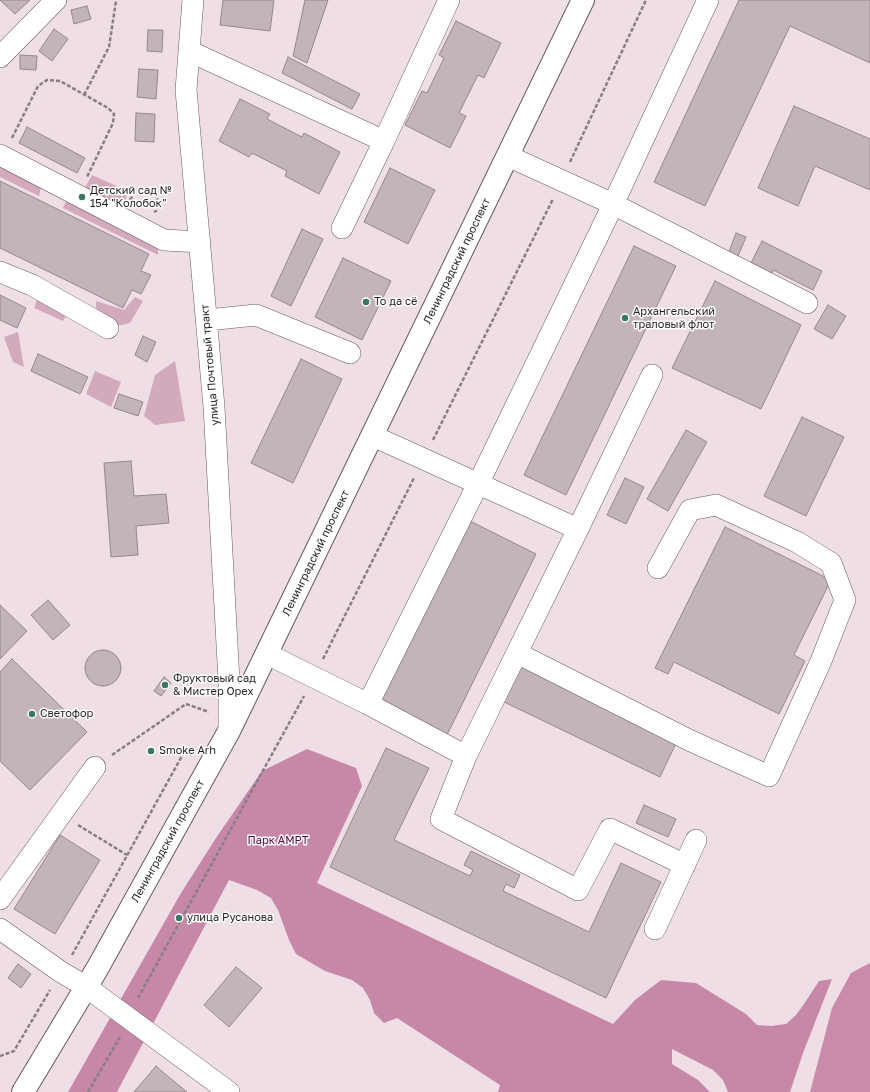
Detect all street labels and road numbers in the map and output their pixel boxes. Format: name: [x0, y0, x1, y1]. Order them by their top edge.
street label: Ленинградский проспект: [421, 196, 493, 326]
street label: улица Почтовый тракт: [198, 304, 222, 426]
street label: Ленинградский проспект: [280, 488, 352, 618]
street label: Ленинградский проспект: [129, 777, 207, 905]

